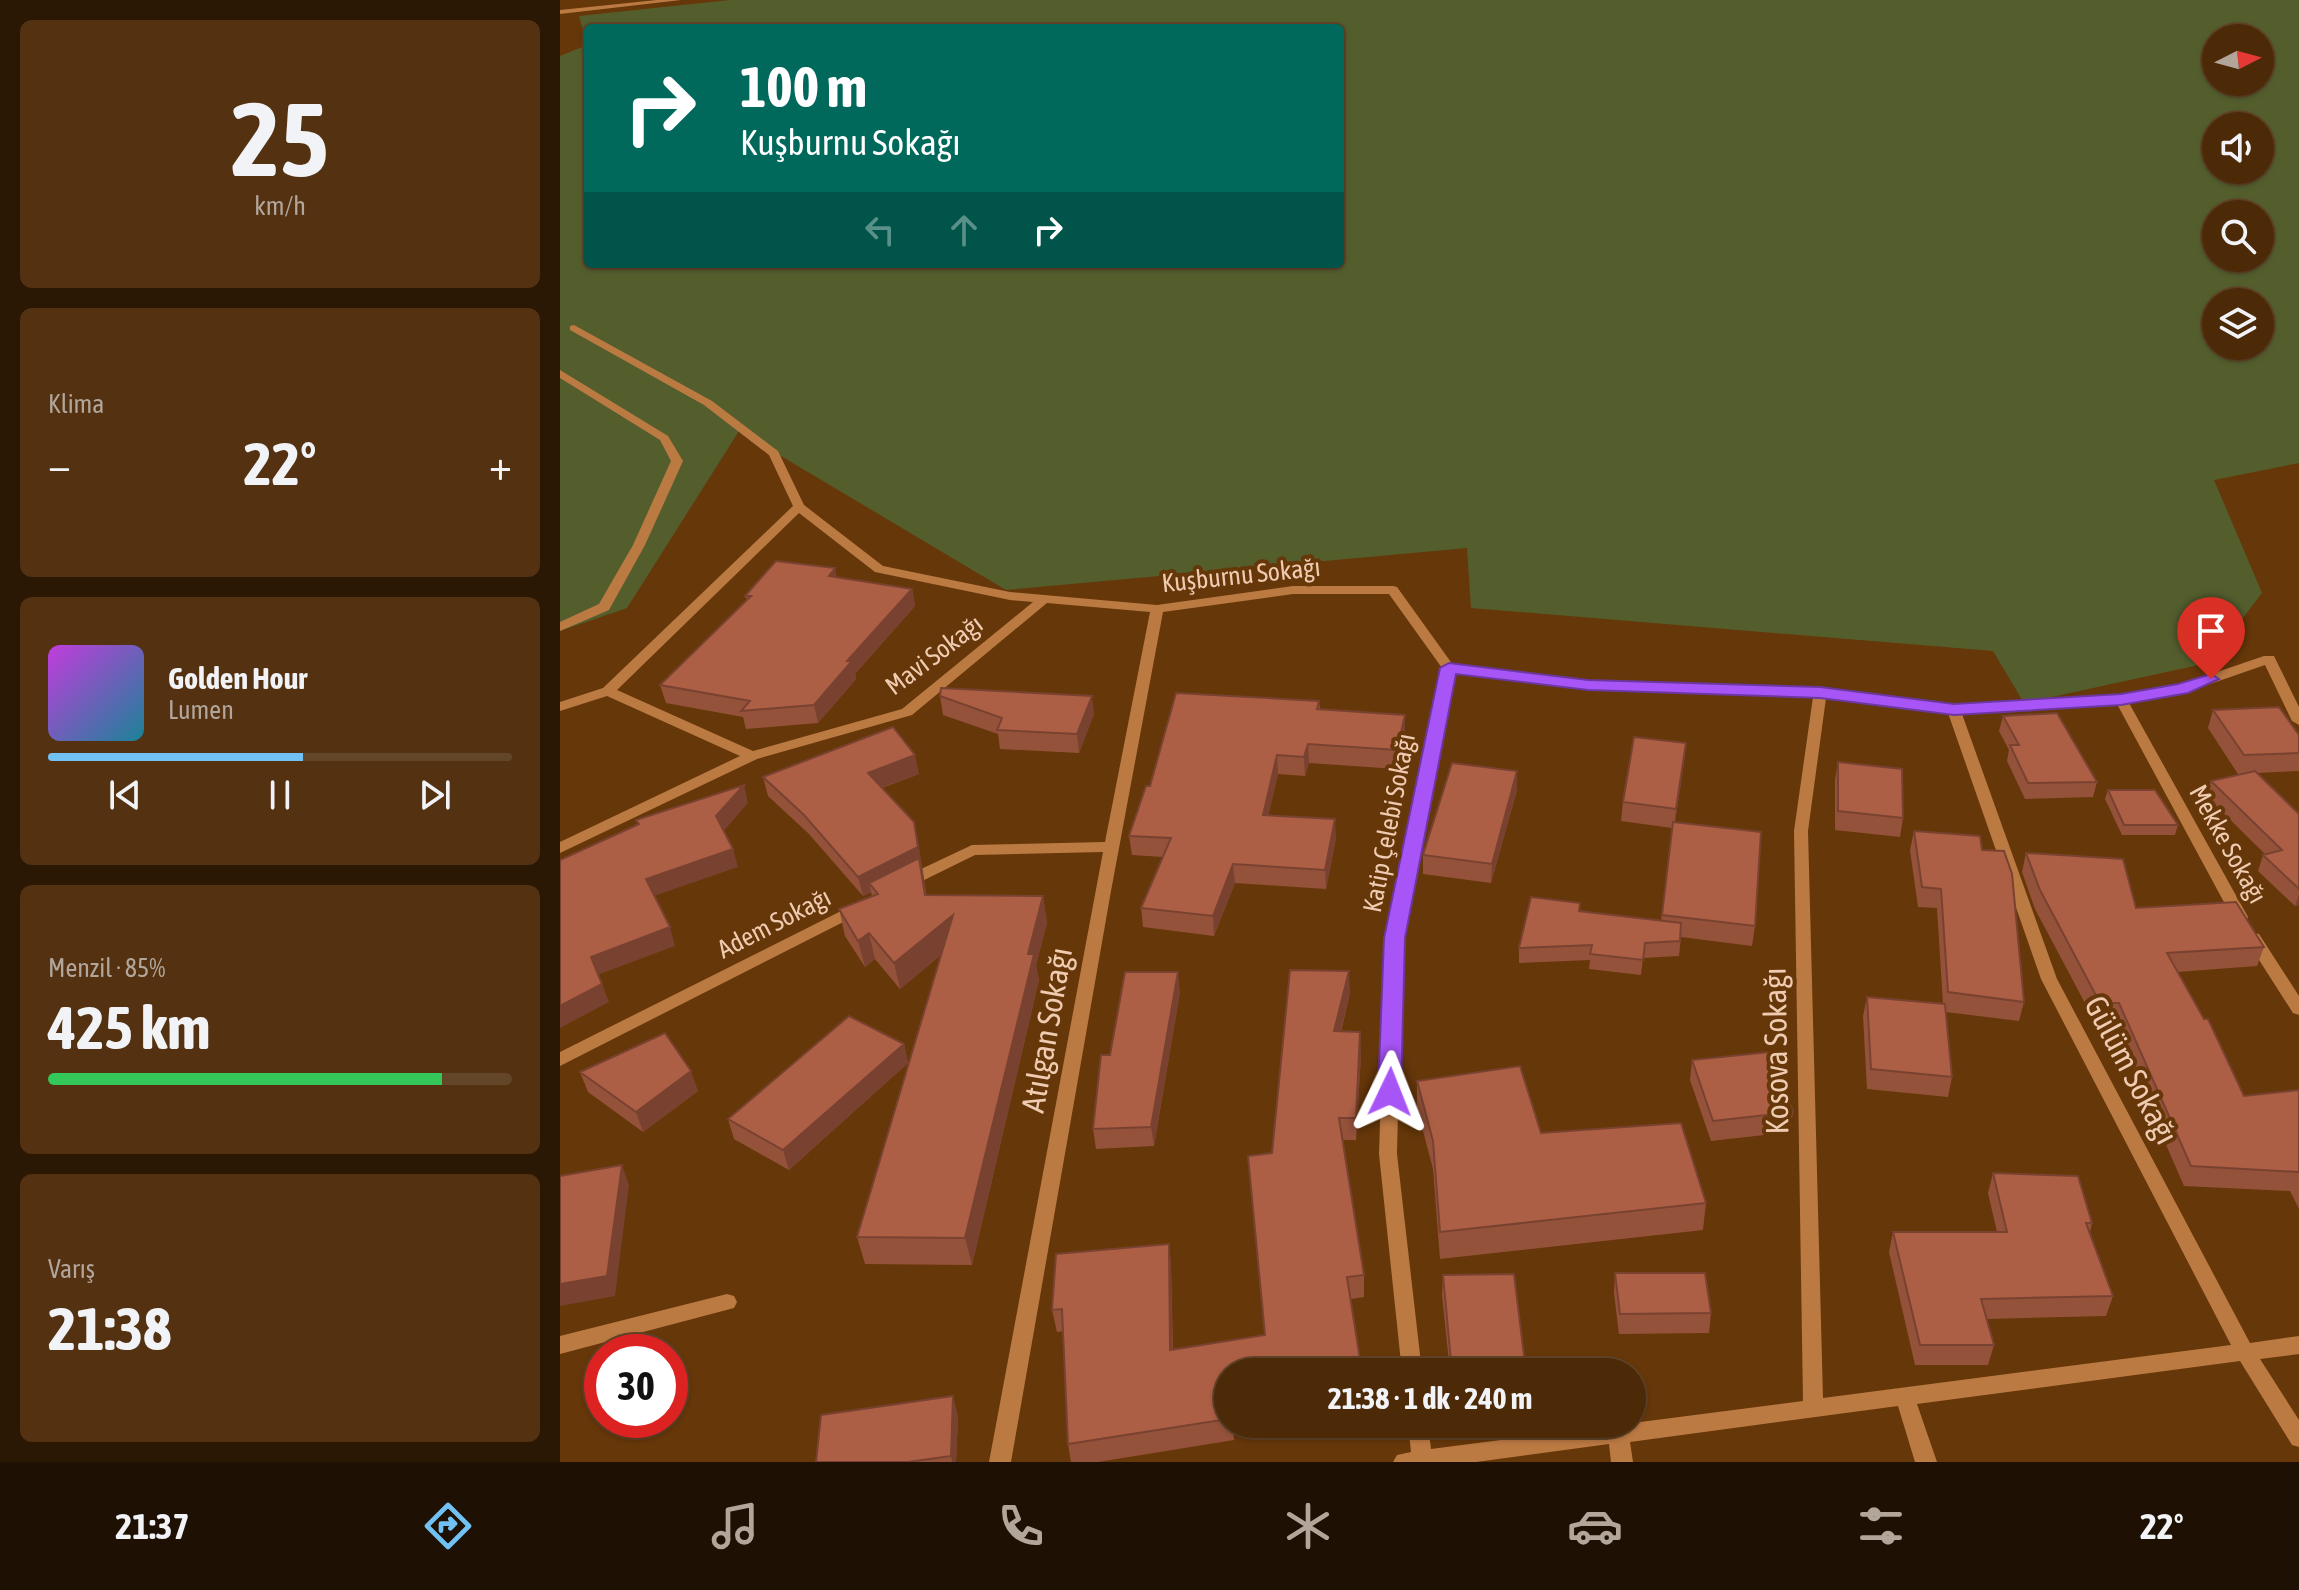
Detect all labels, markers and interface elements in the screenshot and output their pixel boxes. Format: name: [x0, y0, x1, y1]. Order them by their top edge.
north arrow: [2202, 24, 2274, 96]
map controls: [2202, 24, 2274, 360]
text: 100 m: [740, 55, 867, 119]
icon: right: [608, 56, 712, 160]
text: 25: [231, 79, 329, 198]
button: sound: [2202, 112, 2274, 184]
text: Kuşburnu Sokağı: [740, 121, 961, 163]
text: km/h: [254, 191, 306, 221]
button: search: [2202, 200, 2274, 272]
icon: left: [858, 208, 902, 252]
icon: ahead: [942, 208, 986, 252]
icon: right: [1026, 208, 1070, 252]
button: layers: [2202, 288, 2274, 360]
text: Klima: [48, 389, 104, 419]
text: 22°: [244, 429, 316, 498]
text: −: [48, 439, 71, 489]
text: +: [489, 439, 512, 489]
street label: Kuşburnu Sokağı: [1160, 552, 1322, 598]
pin: [2177, 597, 2245, 679]
street label: Mavi Sokağı: [880, 609, 988, 701]
icon: arrive: [2189, 609, 2233, 653]
text: Golden Hour: [168, 661, 307, 695]
text: Lumen: [168, 695, 234, 725]
street label: Katip Çelebi Sokağı: [1357, 731, 1421, 915]
icon: previous: [103, 773, 147, 817]
icon: pause: [258, 773, 302, 817]
icon: next: [413, 773, 457, 817]
street label: Mekke Sokağı: [2183, 780, 2273, 908]
street label: Adem Sokağı: [712, 882, 836, 964]
street label: Atılgan Sokağı: [1014, 945, 1079, 1115]
text: Menzil · 85%: [48, 953, 165, 983]
street label: Kosova Sokağı: [1756, 967, 1795, 1135]
street label: Gülüm Sokağı: [2077, 989, 2186, 1150]
text: 425 km: [48, 993, 210, 1062]
position arrow: [1348, 1050, 1432, 1134]
text: Varış: [48, 1254, 95, 1284]
text: 21:38: [48, 1294, 171, 1363]
speed limit sign: 30: [584, 1334, 688, 1438]
text: 21:38 · 1 dk · 240 m: [1328, 1381, 1532, 1415]
icon: directions: [420, 1498, 476, 1554]
icon: music: [707, 1498, 763, 1554]
icon: phone: [993, 1498, 1049, 1554]
icon: climate: [1280, 1498, 1336, 1554]
icon: car: [1567, 1498, 1623, 1554]
icon: filters: [1853, 1498, 1909, 1554]
text: 21:37: [115, 1505, 189, 1547]
text: 22°: [2140, 1505, 2184, 1547]

